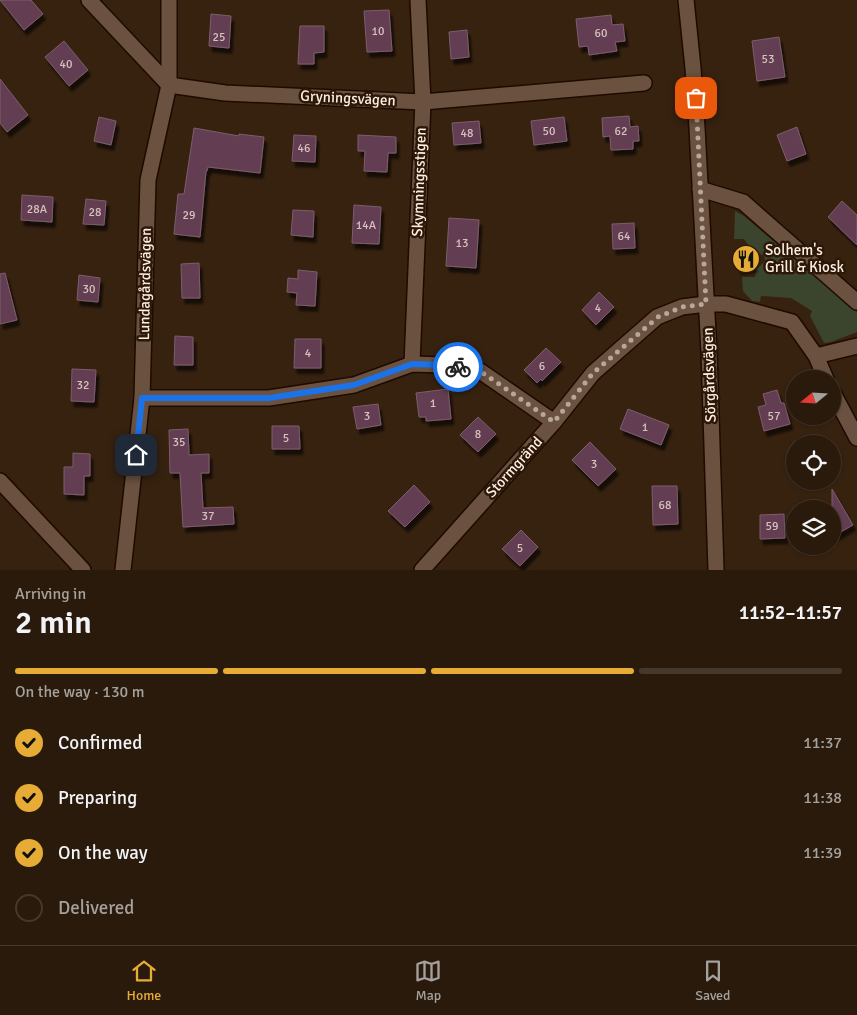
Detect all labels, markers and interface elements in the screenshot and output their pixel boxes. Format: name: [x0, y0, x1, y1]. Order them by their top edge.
house number: 10: [372, 24, 384, 39]
house number: 60: [595, 26, 607, 41]
house number: 25: [213, 30, 225, 45]
house number: 53: [762, 52, 774, 67]
house number: 40: [60, 57, 72, 72]
pin: [675, 77, 717, 119]
icon: bag: [682, 84, 710, 112]
street label: Gryningsvägen: [300, 87, 396, 109]
house number: 50: [543, 124, 555, 139]
house number: 62: [615, 124, 627, 139]
house number: 48: [461, 126, 473, 141]
street label: Skymningsstigen: [408, 127, 430, 237]
house number: 46: [298, 141, 310, 156]
house number: 28A: [27, 202, 48, 217]
house number: 28: [89, 205, 101, 220]
house number: 29: [183, 208, 195, 223]
house number: 14A: [356, 218, 377, 233]
street label: Lundagårdsvägen: [135, 227, 155, 341]
house number: 64: [618, 229, 631, 244]
house number: 13: [456, 236, 468, 251]
place label: Solhem's Grill & Kiosk: [765, 241, 844, 276]
restaurant icon: Solhem's Grill & Kiosk: [731, 244, 761, 274]
house number: 30: [83, 282, 95, 297]
house number: 4: [595, 301, 602, 316]
street label: Sörgårdsvägen: [698, 327, 720, 423]
courier: [433, 342, 483, 392]
house number: 4: [305, 346, 312, 361]
icon: bike: [444, 353, 472, 381]
house number: 6: [539, 359, 545, 374]
north arrow: [786, 370, 841, 425]
map controls: [786, 370, 841, 555]
house number: 32: [77, 378, 89, 393]
house number: 1: [430, 396, 436, 411]
house number: 3: [364, 409, 370, 424]
house number: 57: [768, 409, 780, 424]
house number: 1: [642, 420, 648, 435]
house number: 8: [475, 427, 481, 442]
house number: 5: [283, 431, 289, 446]
street label: Stormgränd: [482, 433, 546, 501]
pin: [115, 434, 157, 476]
house number: 35: [173, 435, 185, 450]
button: locate: [786, 435, 841, 490]
icon: home: [122, 441, 150, 469]
house number: 3: [591, 457, 597, 472]
house number: 68: [659, 498, 671, 513]
button: layers: [786, 500, 841, 555]
house number: 37: [202, 509, 214, 524]
house number: 59: [766, 519, 778, 534]
house number: 5: [517, 541, 523, 556]
text: Arriving in: [15, 584, 86, 604]
text: 11:52–11:57: [739, 601, 842, 625]
text: 2 min: [15, 603, 92, 642]
text: On the way · 130 m: [15, 682, 145, 702]
icon: check: [15, 729, 43, 757]
text: Confirmed: [58, 731, 142, 755]
text: 11:37: [803, 733, 842, 753]
icon: check: [15, 784, 43, 812]
text: Preparing: [58, 786, 137, 810]
text: 11:38: [803, 788, 842, 808]
icon: check: [15, 839, 43, 867]
text: On the way: [58, 841, 148, 865]
text: 11:39: [803, 843, 842, 863]
text: Delivered: [58, 896, 134, 920]
tab: Home: [126, 957, 161, 1004]
tab: Map: [414, 957, 442, 1004]
tab: Saved: [695, 957, 731, 1004]

